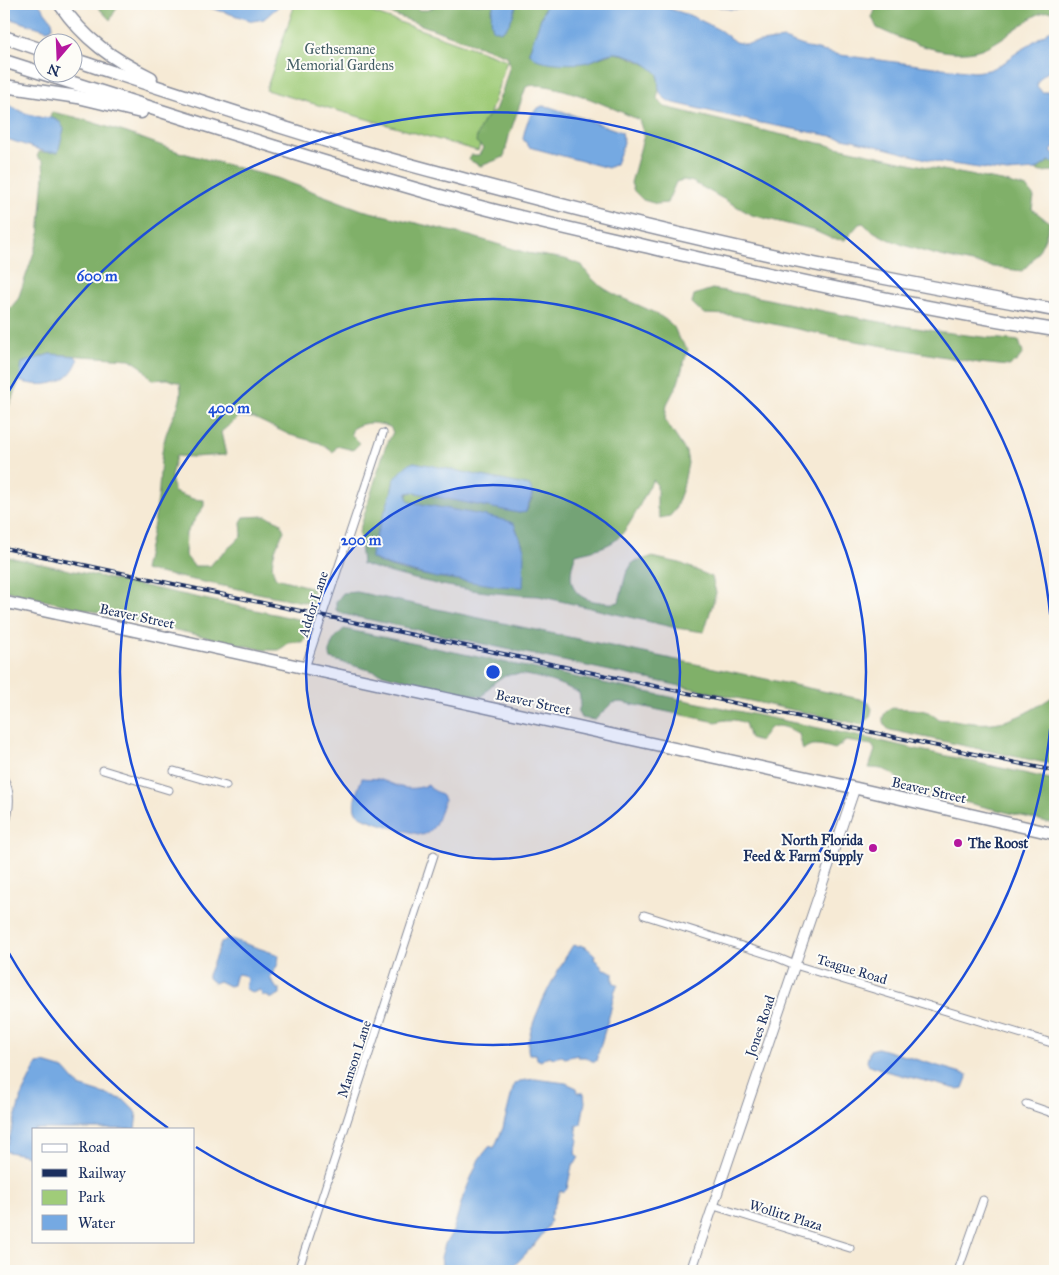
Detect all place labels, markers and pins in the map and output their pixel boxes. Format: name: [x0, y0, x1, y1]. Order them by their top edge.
centre of rings: [484, 663, 502, 681]
place label: North Florida Feed & Farm Supply: [743, 832, 864, 866]
place label: The Roost: [967, 835, 1028, 852]
marker: The Roost: [952, 837, 964, 849]
marker: North Florida Feed & Farm Supply: [867, 842, 879, 854]

